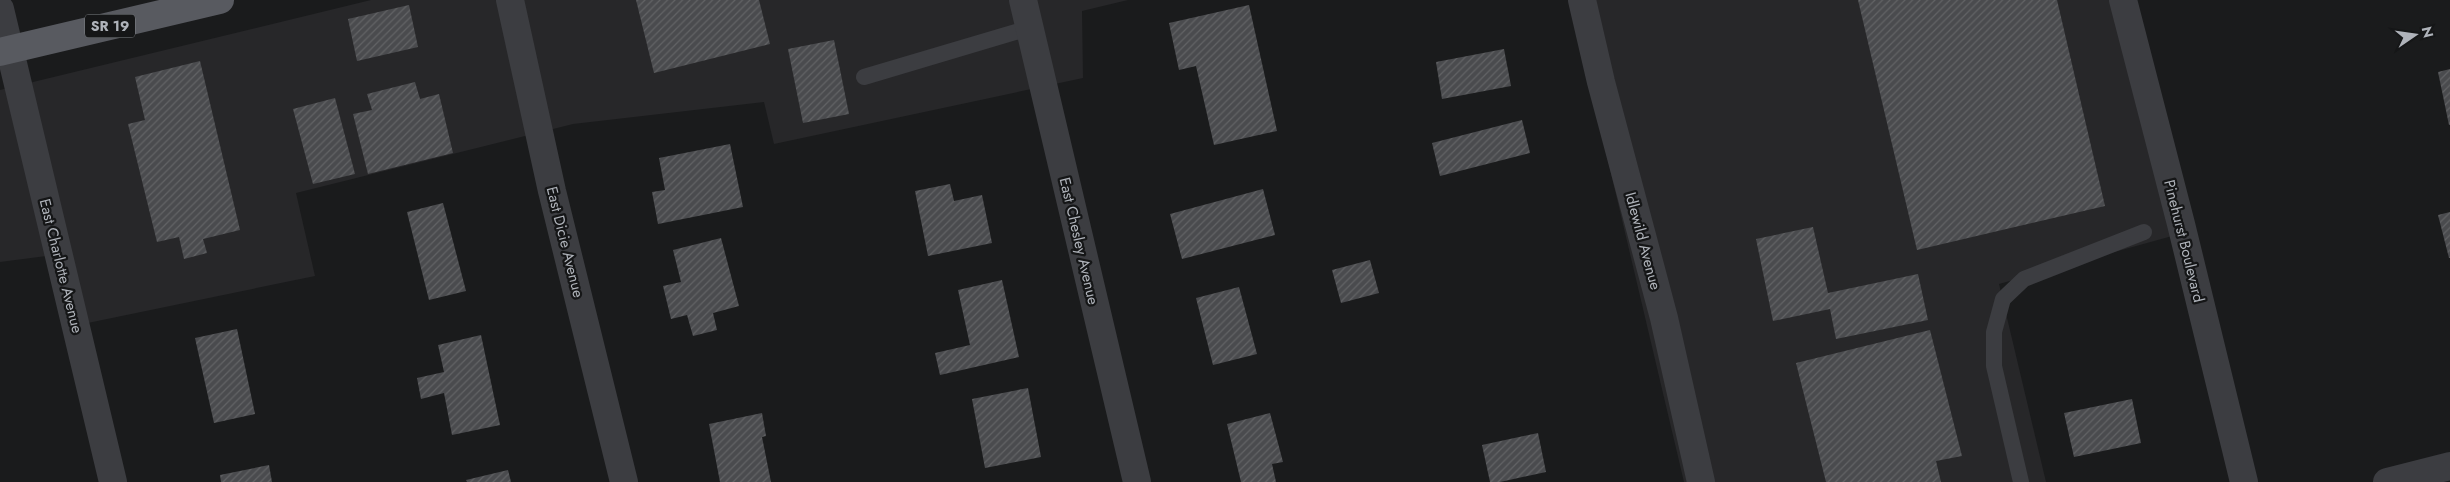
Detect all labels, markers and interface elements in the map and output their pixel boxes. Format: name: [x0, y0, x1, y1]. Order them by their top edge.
north arrow: [2390, 10, 2440, 60]
road number: SR 19: [85, 15, 135, 38]
text: N: [2417, 24, 2439, 40]
street label: East Chesley Avenue: [1054, 175, 1104, 307]
street label: Pinehurst Boulevard: [2158, 177, 2210, 305]
street label: East Dicie Avenue: [541, 184, 589, 300]
street label: Idlewild Avenue: [1619, 190, 1667, 293]
street label: East Charlotte Avenue: [34, 196, 88, 336]

